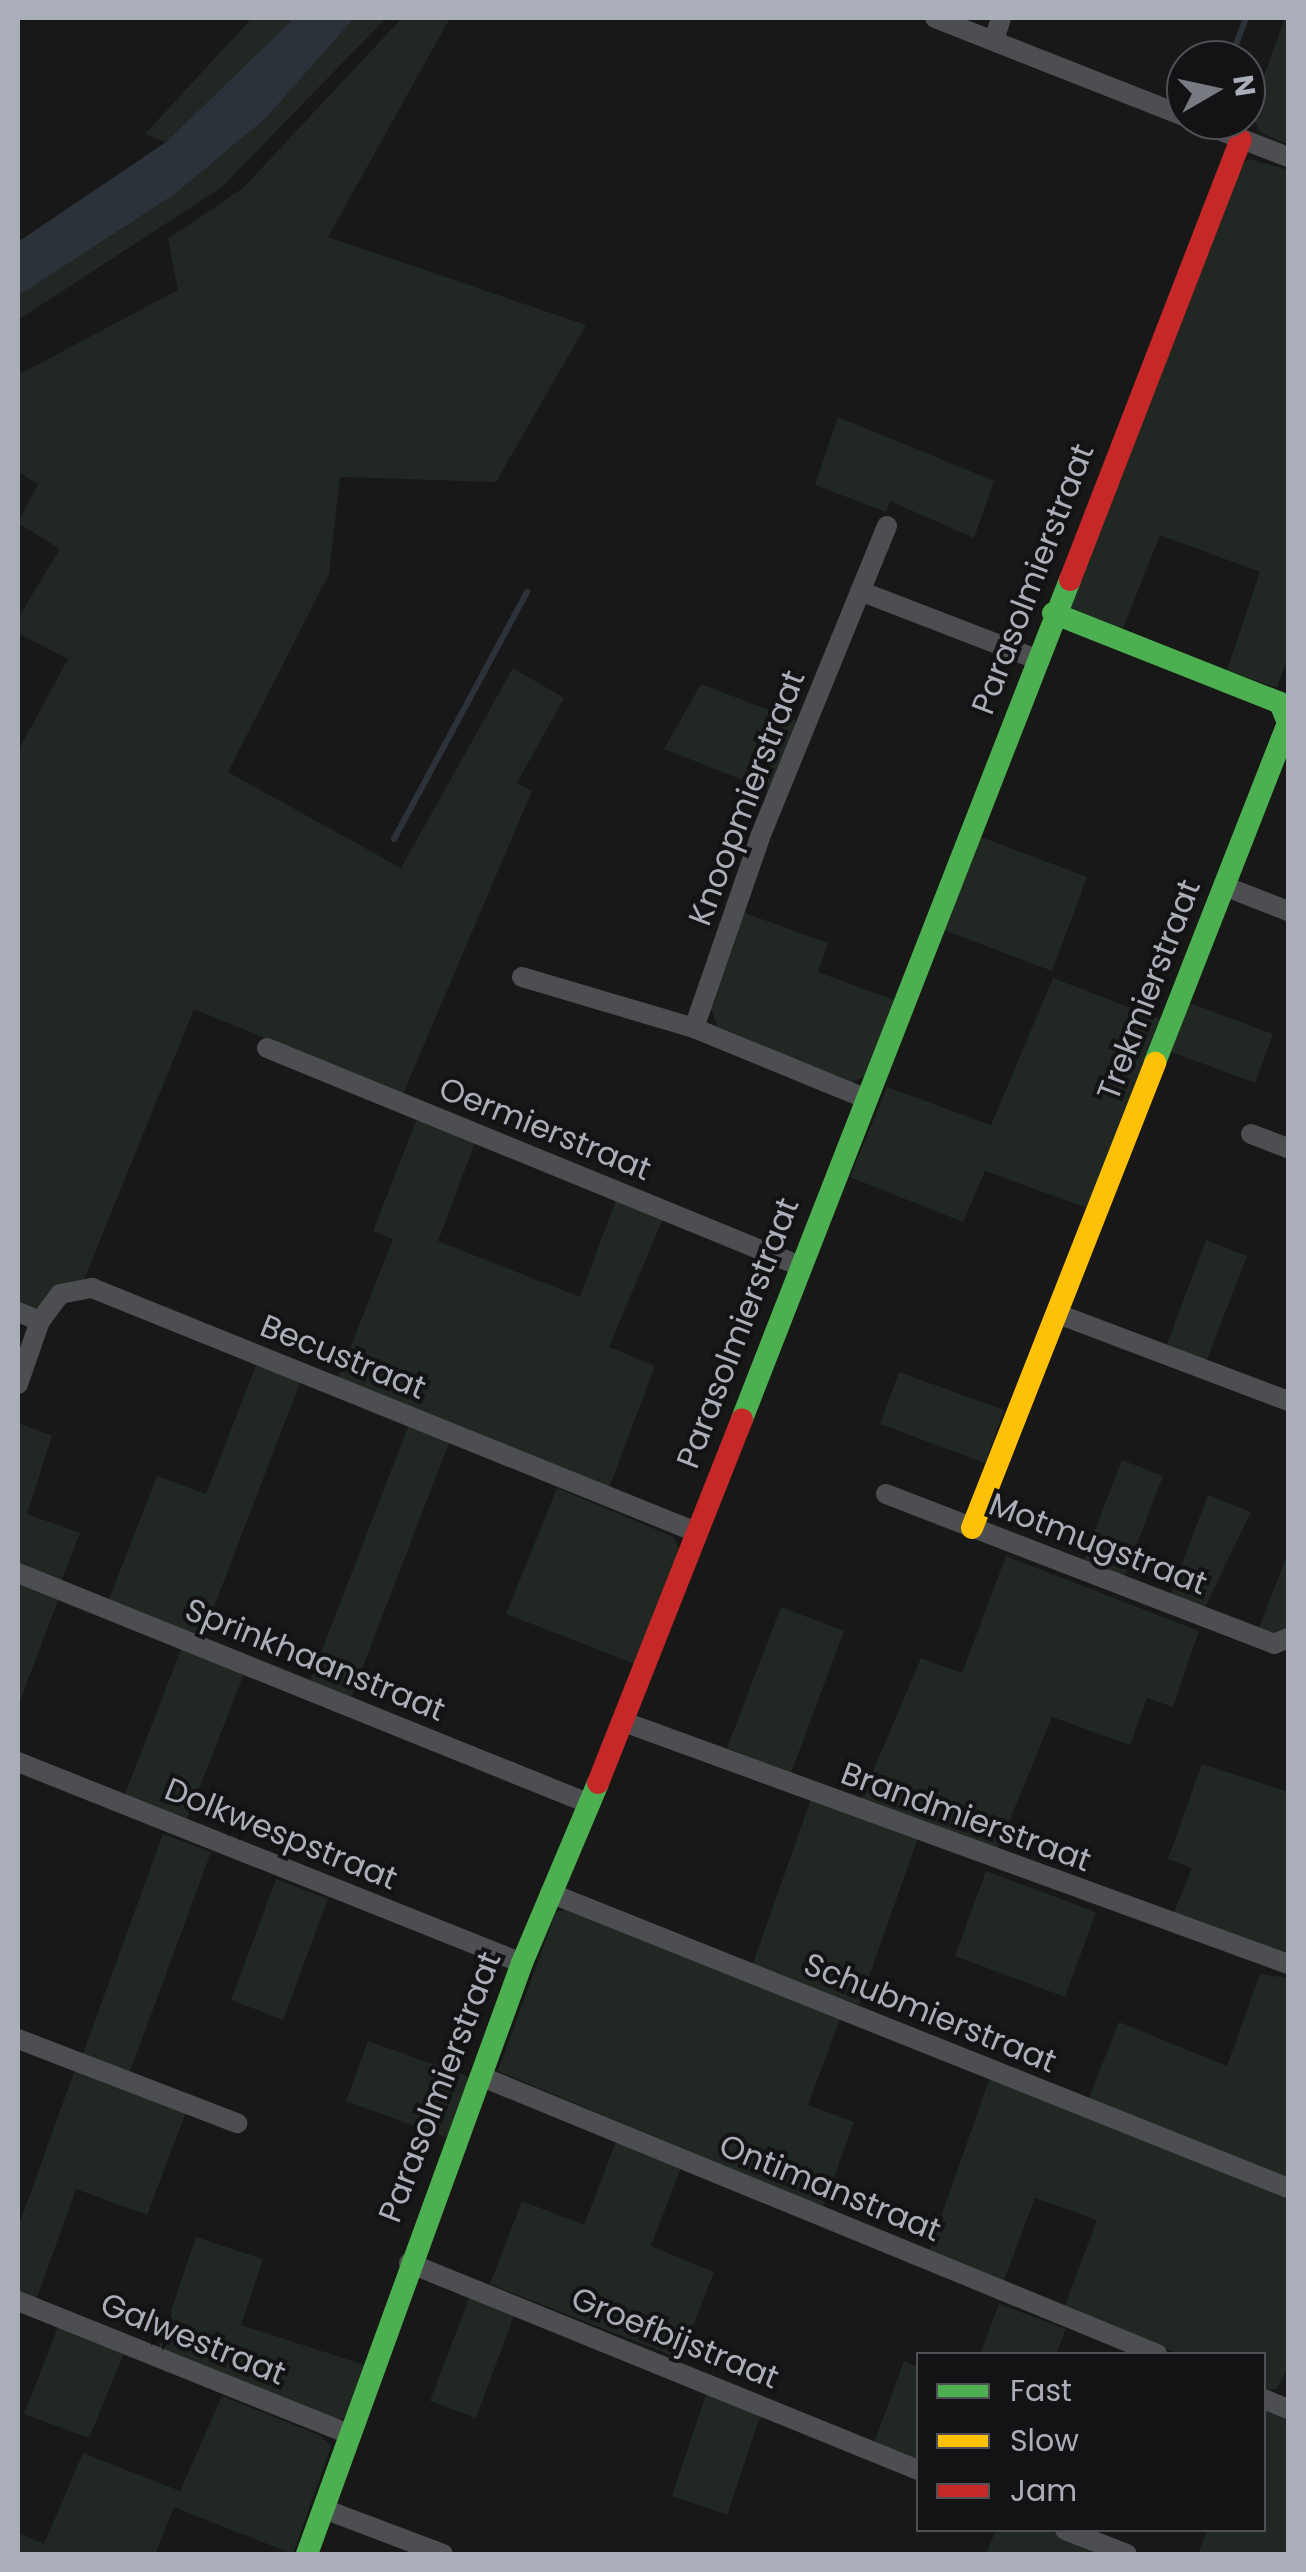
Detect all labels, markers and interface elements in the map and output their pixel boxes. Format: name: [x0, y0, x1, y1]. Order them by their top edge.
north arrow: [1166, 40, 1266, 140]
text: N: [1223, 72, 1265, 99]
street label: Parasolmierstraat: [964, 438, 1102, 720]
street label: Knoopmierstraat: [681, 665, 813, 931]
street label: Trekmierstraat: [1089, 874, 1209, 1106]
street label: Oermierstraat: [434, 1069, 656, 1189]
street label: Parasolmierstraat: [669, 1192, 807, 1474]
street label: Becustraat: [255, 1307, 431, 1407]
street label: Motmugstraat: [984, 1485, 1212, 1603]
street label: Sprinkhaanstraat: [180, 1590, 450, 1730]
street label: Brandmierstraat: [836, 1754, 1096, 1880]
street label: Dolkwespstraat: [159, 1770, 403, 1898]
street label: Schubmierstraat: [798, 1945, 1062, 2081]
street label: Parasolmierstraat: [371, 1946, 509, 2228]
street label: Ontimanstraat: [714, 2126, 946, 2250]
street label: Groefbijstraat: [566, 2279, 784, 2397]
street label: Galwestraat: [95, 2285, 291, 2393]
legend: [916, 2352, 1266, 2532]
text: Fast: [1010, 2369, 1072, 2412]
text: Slow: [1010, 2419, 1079, 2462]
text: Jam: [1010, 2469, 1077, 2512]

